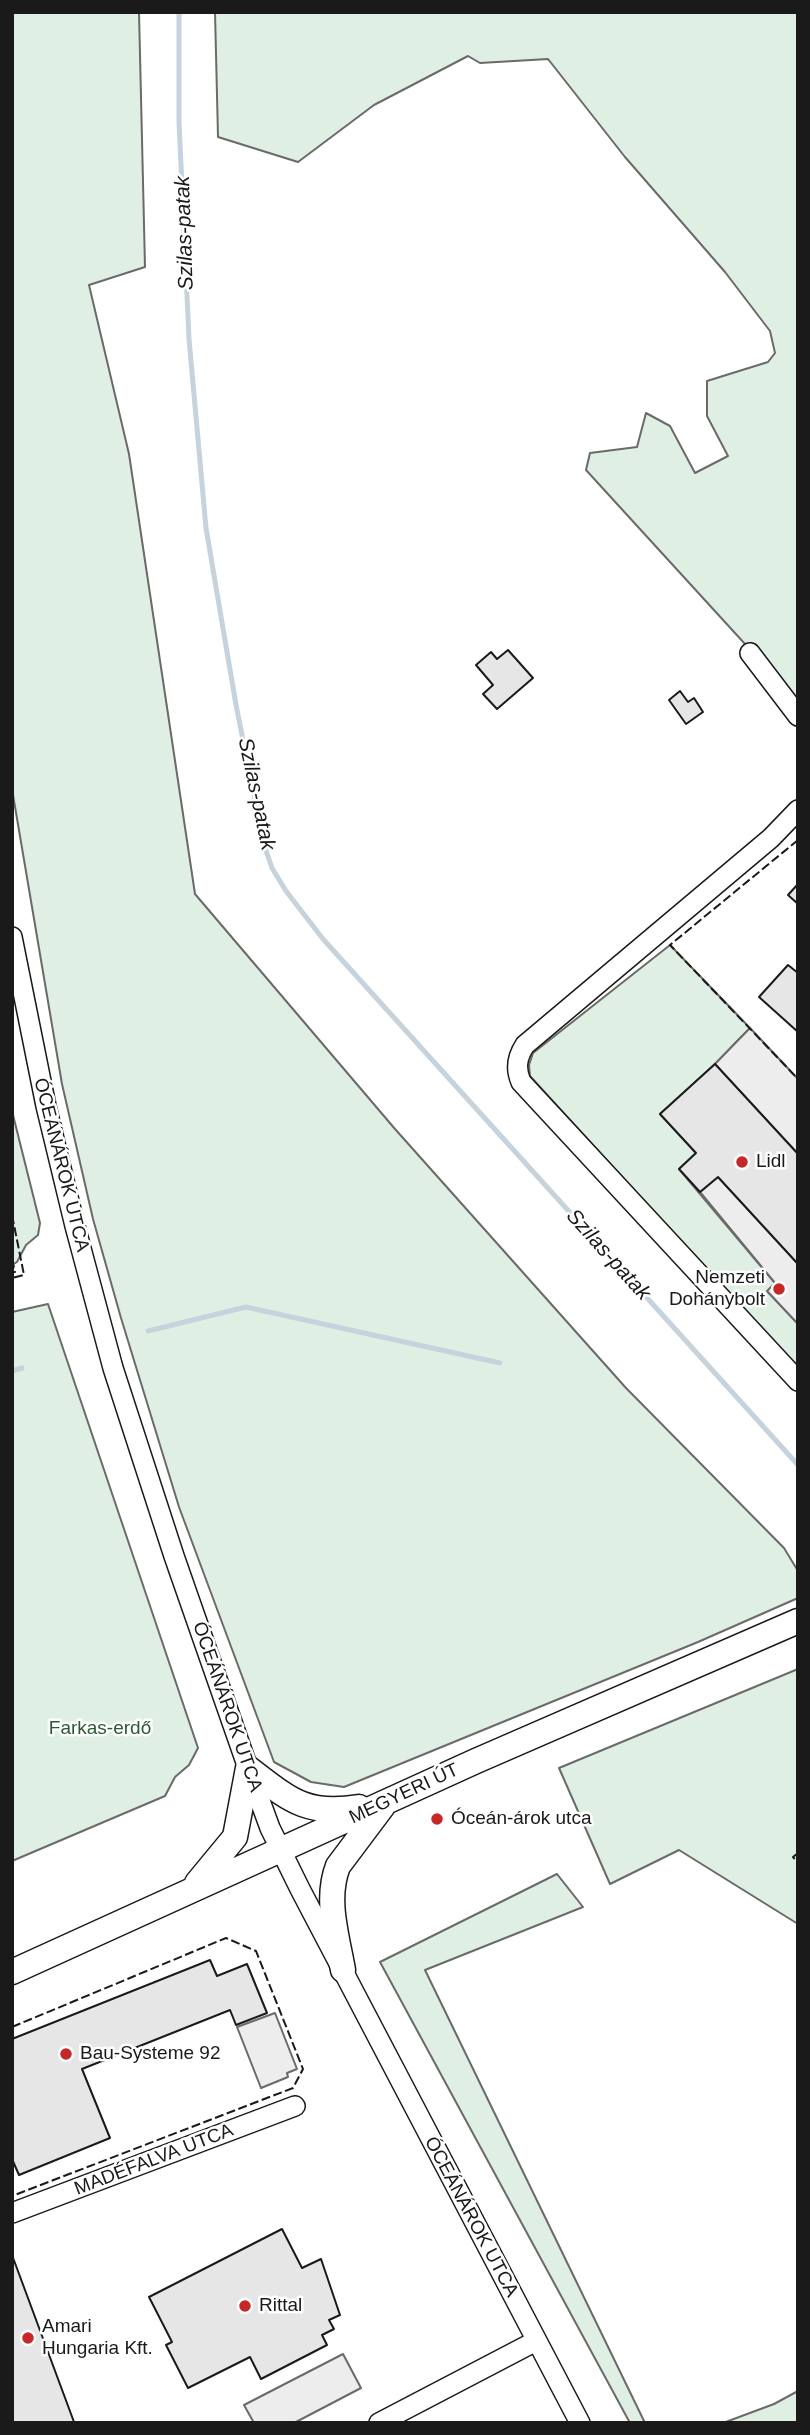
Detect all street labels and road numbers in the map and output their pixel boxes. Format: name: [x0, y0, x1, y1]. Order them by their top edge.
street label: ÓCEÁNÁROK UTCA: [28, 1076, 94, 1254]
street label: ÓCEÁNÁROK UTCA: [187, 1619, 267, 1795]
street label: MEGYERI ÚT: [346, 1759, 462, 1829]
street label: MADÉFALVA UTCA: [71, 2119, 237, 2201]
street label: ÓCEÁNÁROK UTCA: [419, 2133, 523, 2301]

